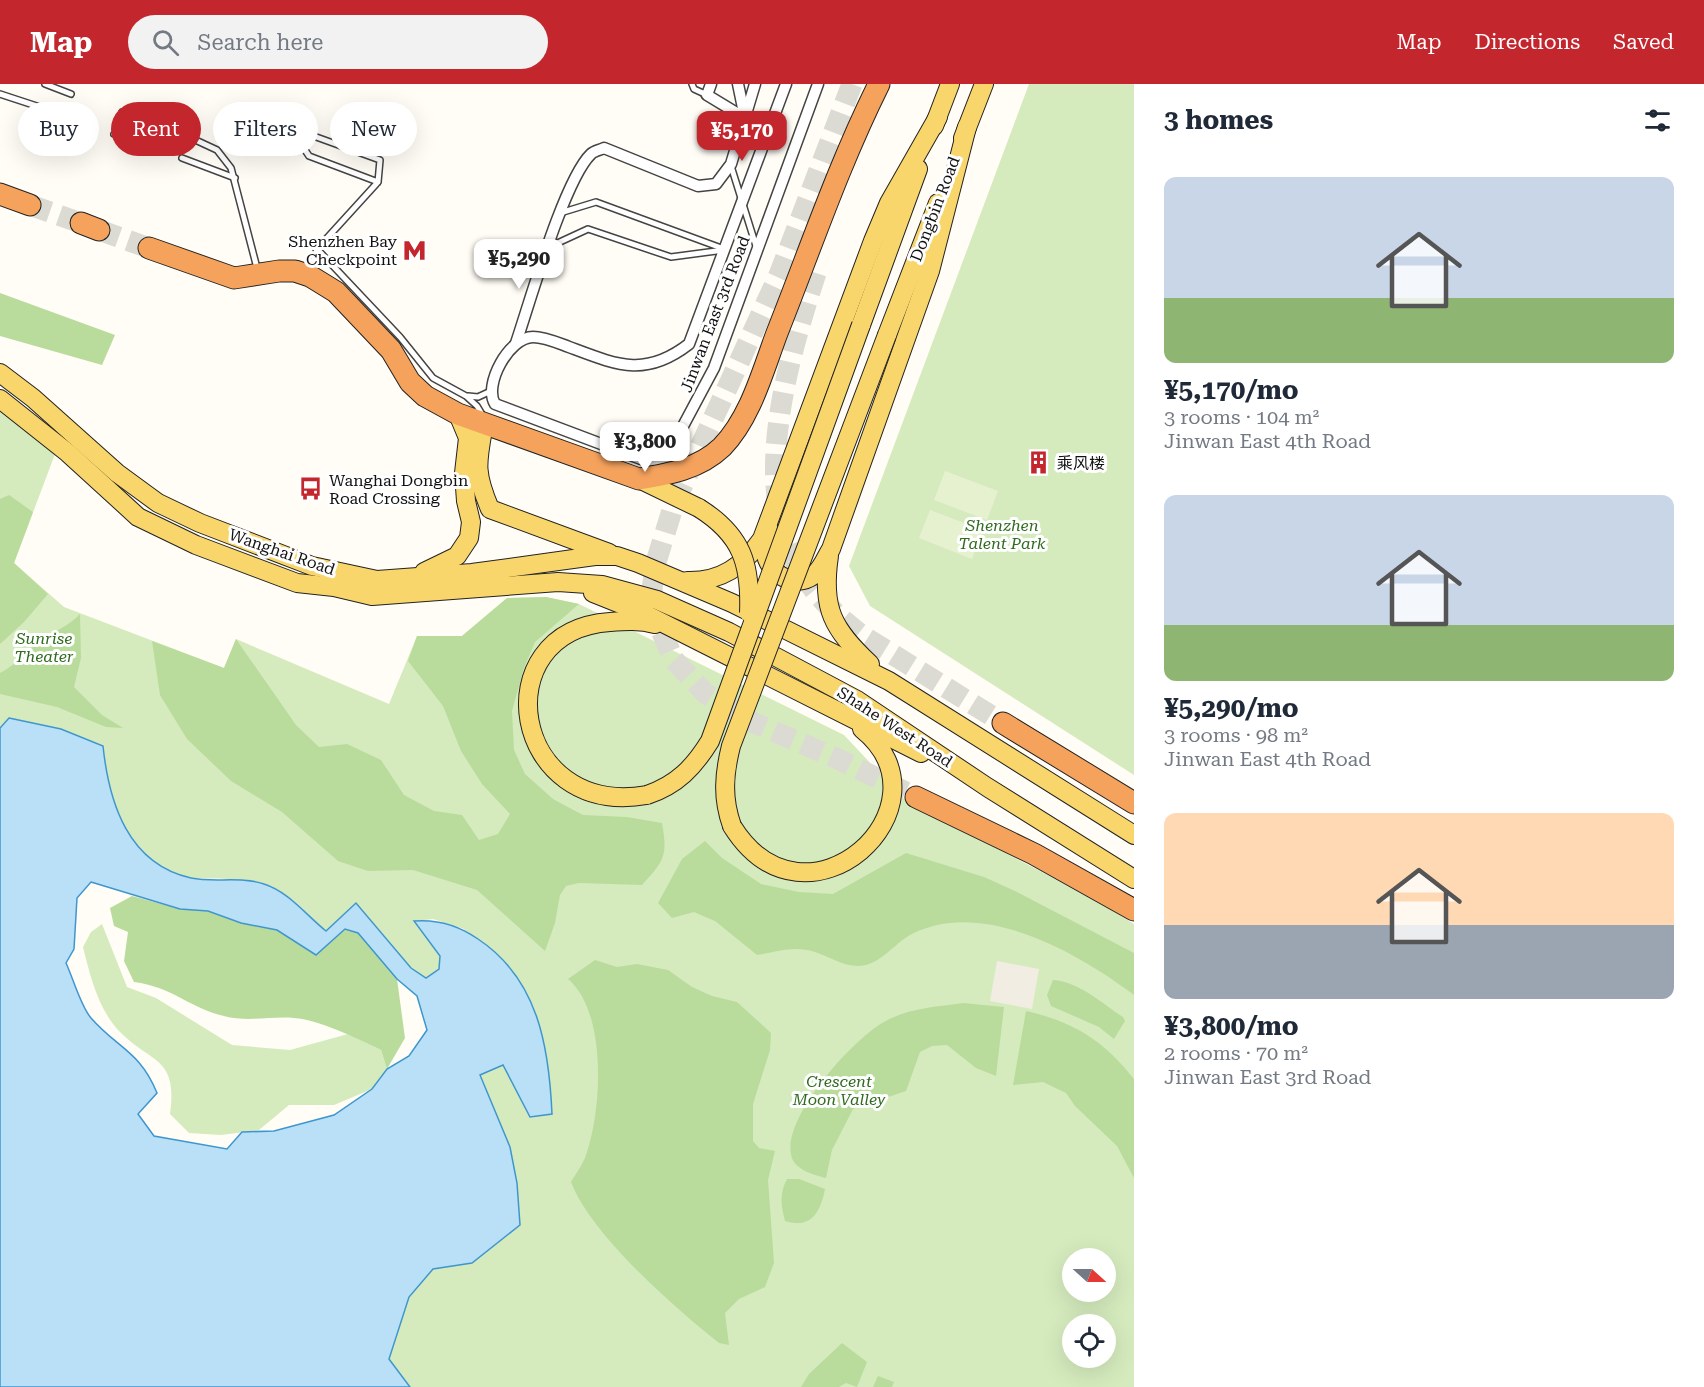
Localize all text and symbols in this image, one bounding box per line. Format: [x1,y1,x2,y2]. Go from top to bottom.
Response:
search box [128,15,548,69]
text: Map [30,26,92,59]
icon: search [149,26,182,59]
text: Search here [197,30,323,55]
text: Map [1397,30,1441,54]
text: Directions [1474,30,1580,54]
text: Saved [1613,30,1674,54]
chip: Buy [18,102,99,156]
chip: Rent [111,102,201,156]
chip: Filters [213,102,318,156]
chip: New [330,102,417,156]
icon: filters [1641,104,1674,137]
text: 3 homes [1164,105,1273,135]
pin: ¥5,170 [693,111,791,162]
text: ¥5,170 [711,118,773,142]
street label: Dongbin Road [906,154,964,264]
icon: home [1365,216,1473,324]
place label: Shenzhen Bay Checkpoint [288,232,398,269]
street label: Jinwan East 3rd Road [676,233,754,395]
metro station icon: Shenzhen Bay Checkpoint [402,237,428,263]
pin: ¥5,290 [470,239,568,290]
text: ¥5,290 [488,246,550,270]
text: ¥5,170/mo [1164,375,1299,405]
text: 3 rooms · 104 m² [1164,405,1319,429]
pin: ¥3,800 [596,422,694,473]
text: ¥3,800 [614,429,676,453]
text: Jinwan East 4th Road [1164,429,1371,453]
building icon: 乘风楼 [1026,450,1052,476]
place label: 乘风楼 [1057,454,1105,473]
place label: Wanghai Dongbin Road Crossing [329,471,468,508]
bus stop icon: Wanghai Dongbin Road Crossing [298,476,324,502]
park label: Shenzhen Talent Park [958,516,1046,553]
street label: Wanghai Road [226,525,338,579]
icon: home [1365,534,1473,642]
park label: Sunrise Theater [14,629,74,666]
street label: Shahe West Road [834,683,956,771]
text: ¥5,290/mo [1164,693,1299,723]
text: 3 rooms · 98 m² [1164,723,1308,747]
text: Jinwan East 4th Road [1164,747,1371,771]
icon: home [1365,852,1473,960]
text: ¥3,800/mo [1164,1011,1299,1041]
text: 2 rooms · 70 m² [1164,1041,1308,1065]
text: Jinwan East 3rd Road [1164,1065,1371,1089]
park label: Crescent Moon Valley [792,1072,886,1109]
north arrow [1062,1248,1116,1302]
map controls [1062,1248,1116,1368]
button: locate [1062,1314,1116,1368]

